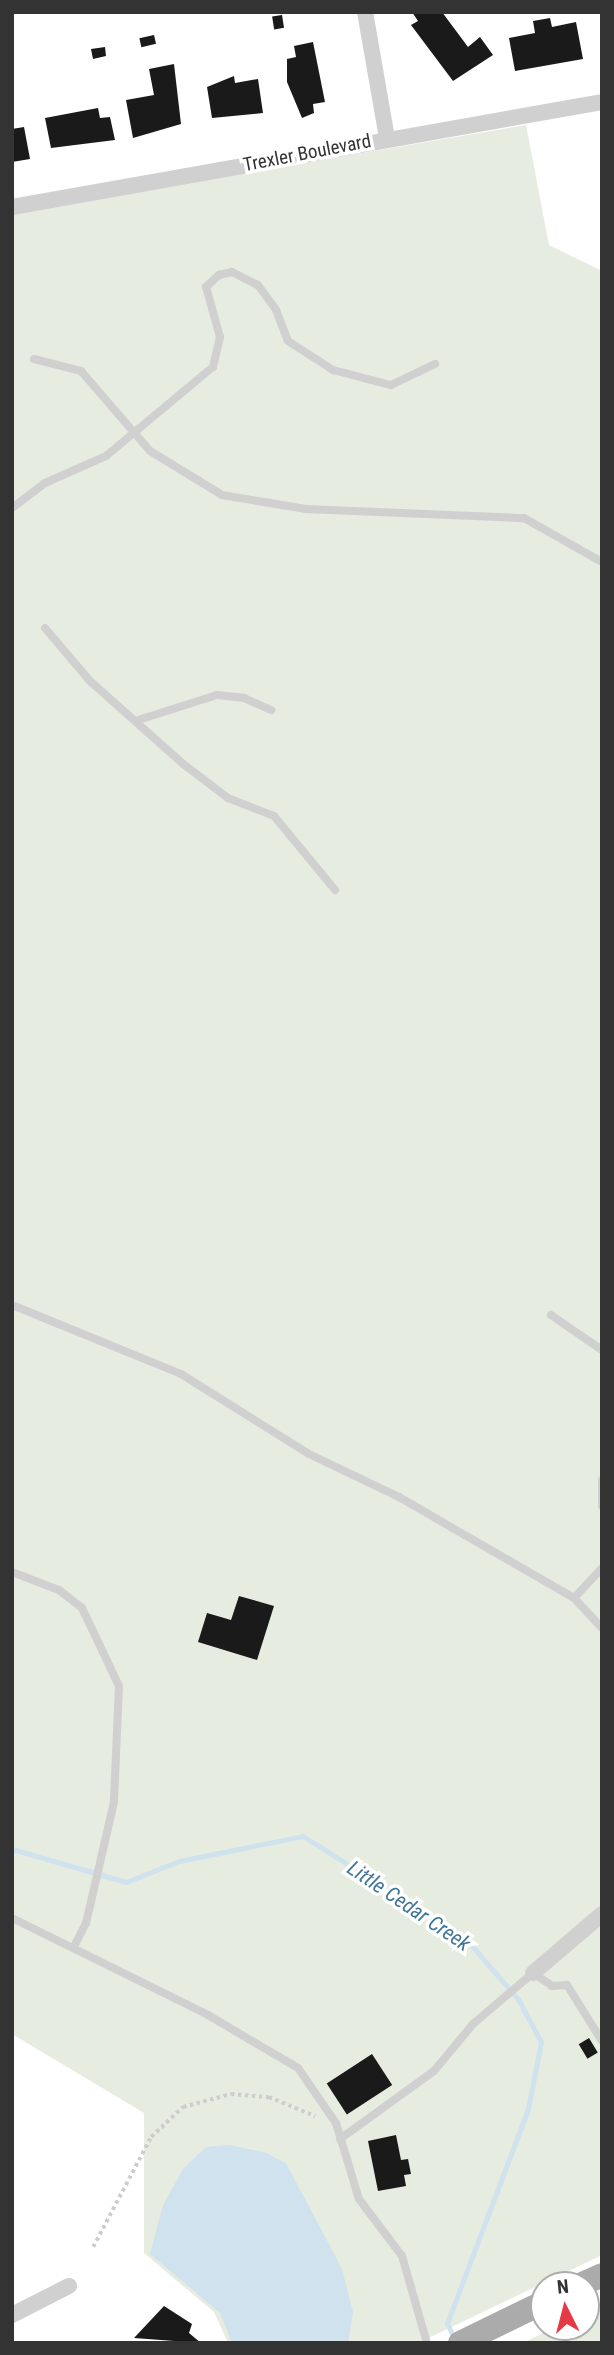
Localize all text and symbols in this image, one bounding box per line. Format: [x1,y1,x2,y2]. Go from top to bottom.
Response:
street label: Trexler Boulevard [241,129,373,177]
water label: Little Cedar Creek [343,1856,475,1956]
north arrow [530,2271,600,2341]
text: N [556,2275,570,2299]

